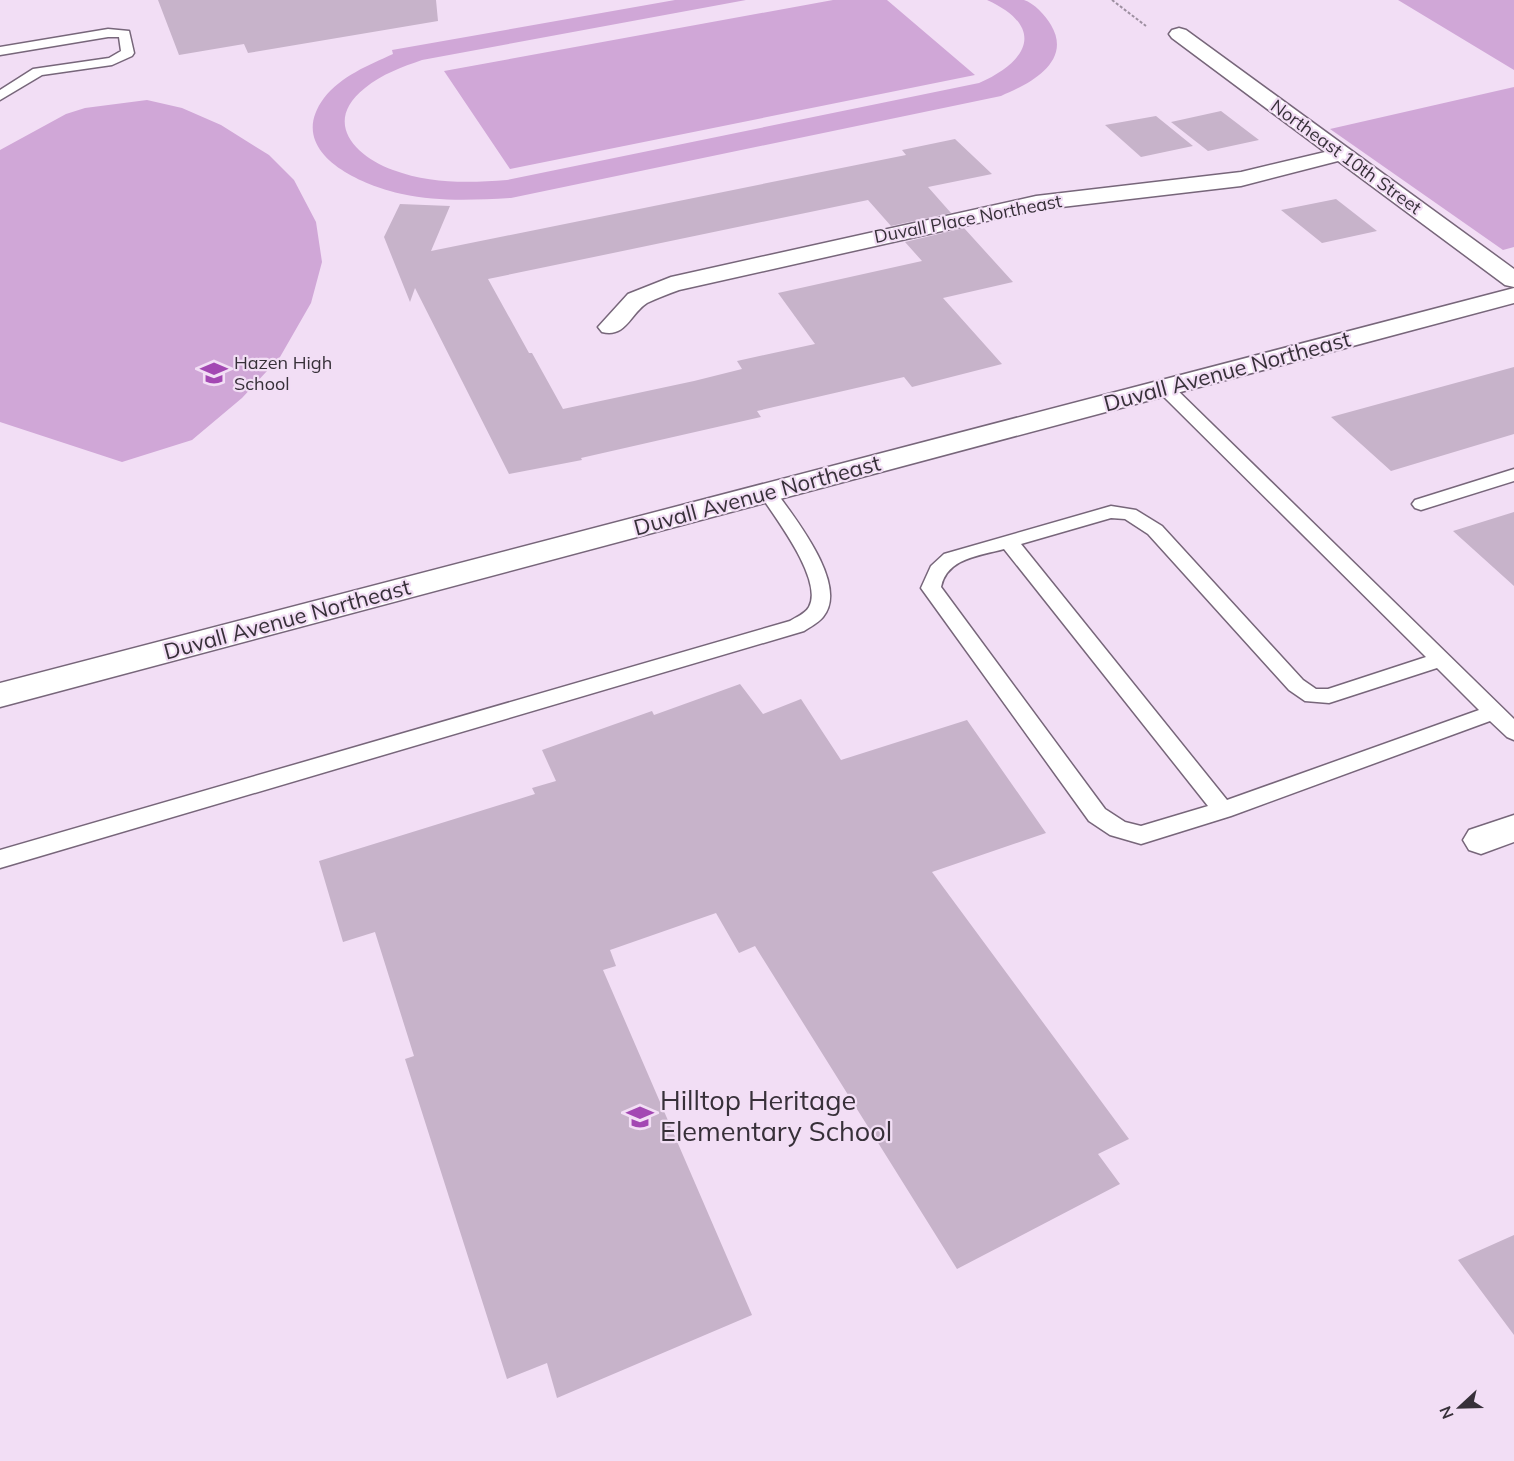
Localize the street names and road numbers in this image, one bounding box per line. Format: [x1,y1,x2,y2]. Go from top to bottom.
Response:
street label: Northeast 10th Street [1266,94,1426,219]
street label: Duvall Place Northeast [872,189,1064,248]
street label: Duvall Avenue Northeast [1101,325,1354,417]
street label: Duvall Avenue Northeast [631,449,884,541]
street label: Duvall Avenue Northeast [161,573,414,665]

